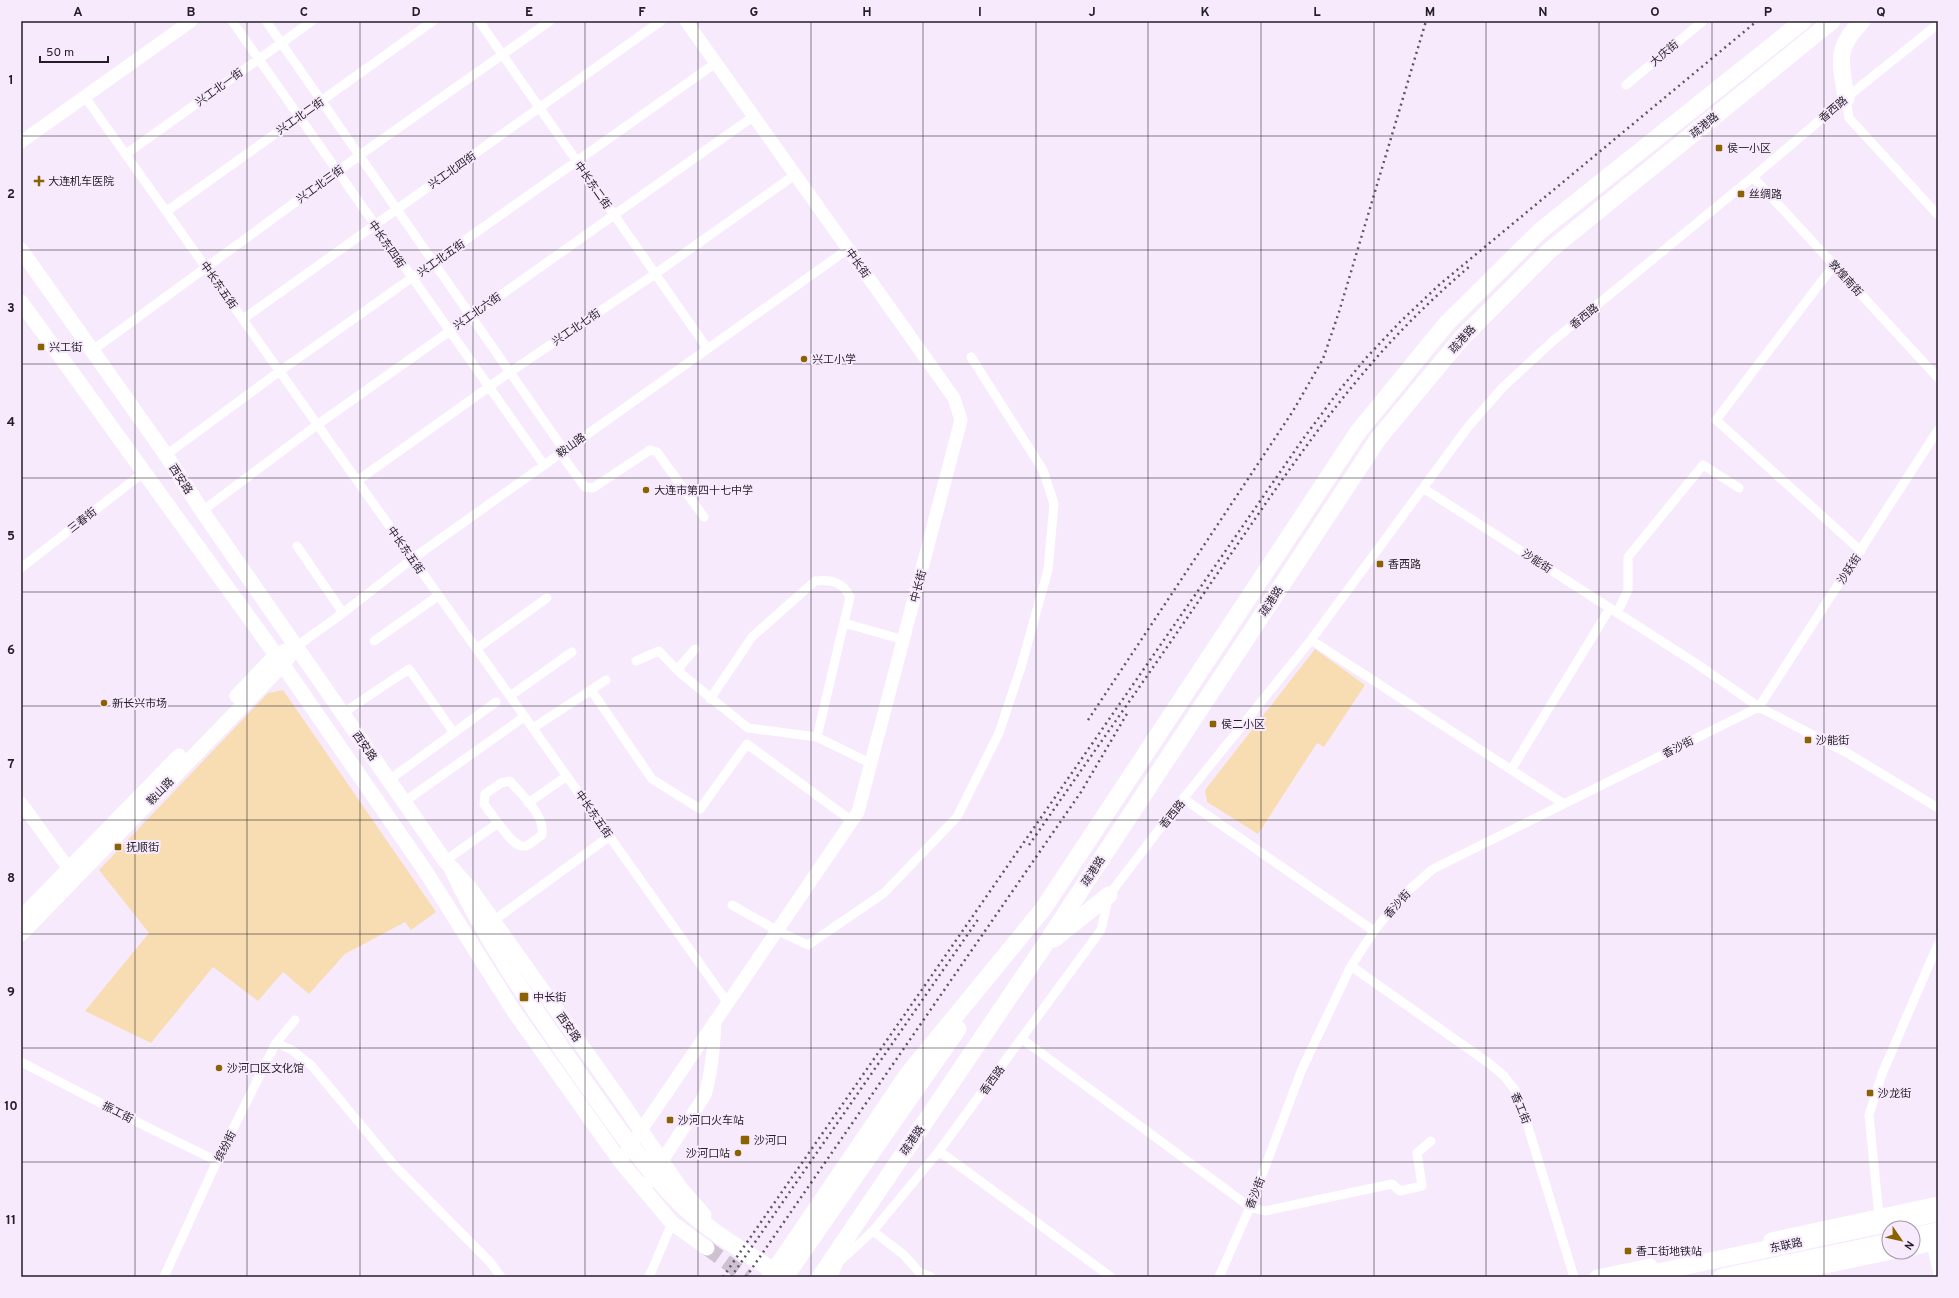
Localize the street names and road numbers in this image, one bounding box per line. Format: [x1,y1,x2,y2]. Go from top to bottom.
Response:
street label: 大庆街 [1648,38,1682,70]
street label: 兴工北一街 [193,66,246,110]
street label: 香西路 [1817,94,1851,126]
street label: 兴工北二街 [274,95,327,138]
street label: 疏港路 [1687,110,1722,142]
street label: 兴工北四街 [426,149,479,192]
street label: 中长东二街 [571,159,614,212]
street label: 兴工北三街 [294,163,347,207]
street label: 中长东四街 [365,218,408,271]
street label: 兴工北五街 [415,237,468,280]
street label: 中长街 [842,246,872,281]
street label: 敦煌南街 [1825,258,1865,300]
street label: 中长东五街 [197,259,240,312]
street label: 兴工北六街 [451,290,504,333]
street label: 香西路 [1567,301,1602,333]
street label: 兴工北七街 [550,307,603,349]
street label: 疏港路 [1447,323,1479,357]
street label: 鞍山路 [554,430,589,461]
street label: 西安路 [165,462,195,497]
street label: 三春街 [65,505,100,536]
street label: 中长东五街 [384,524,427,577]
street label: 沙能街 [1519,547,1554,577]
street label: 沙跃街 [1835,552,1865,587]
street label: 中长街 [908,569,930,604]
street label: 疏港路 [1257,584,1287,619]
street label: 西安路 [349,729,379,764]
street label: 香沙街 [1661,734,1696,762]
street label: 鞍山路 [144,775,177,808]
street label: 中长东五街 [572,788,615,841]
street label: 香西路 [1157,797,1189,832]
street label: 疏港路 [1079,854,1109,889]
street label: 香沙街 [1382,888,1414,922]
street label: 西安路 [553,1010,583,1045]
street label: 香西路 [977,1063,1008,1098]
street label: 香工街 [1507,1090,1533,1126]
street label: 振工街 [100,1099,135,1127]
street label: 疏港路 [898,1123,928,1158]
street label: 缤纷街 [212,1129,240,1164]
street label: 香沙街 [1243,1175,1268,1211]
street label: 东联路 [1769,1236,1804,1256]

